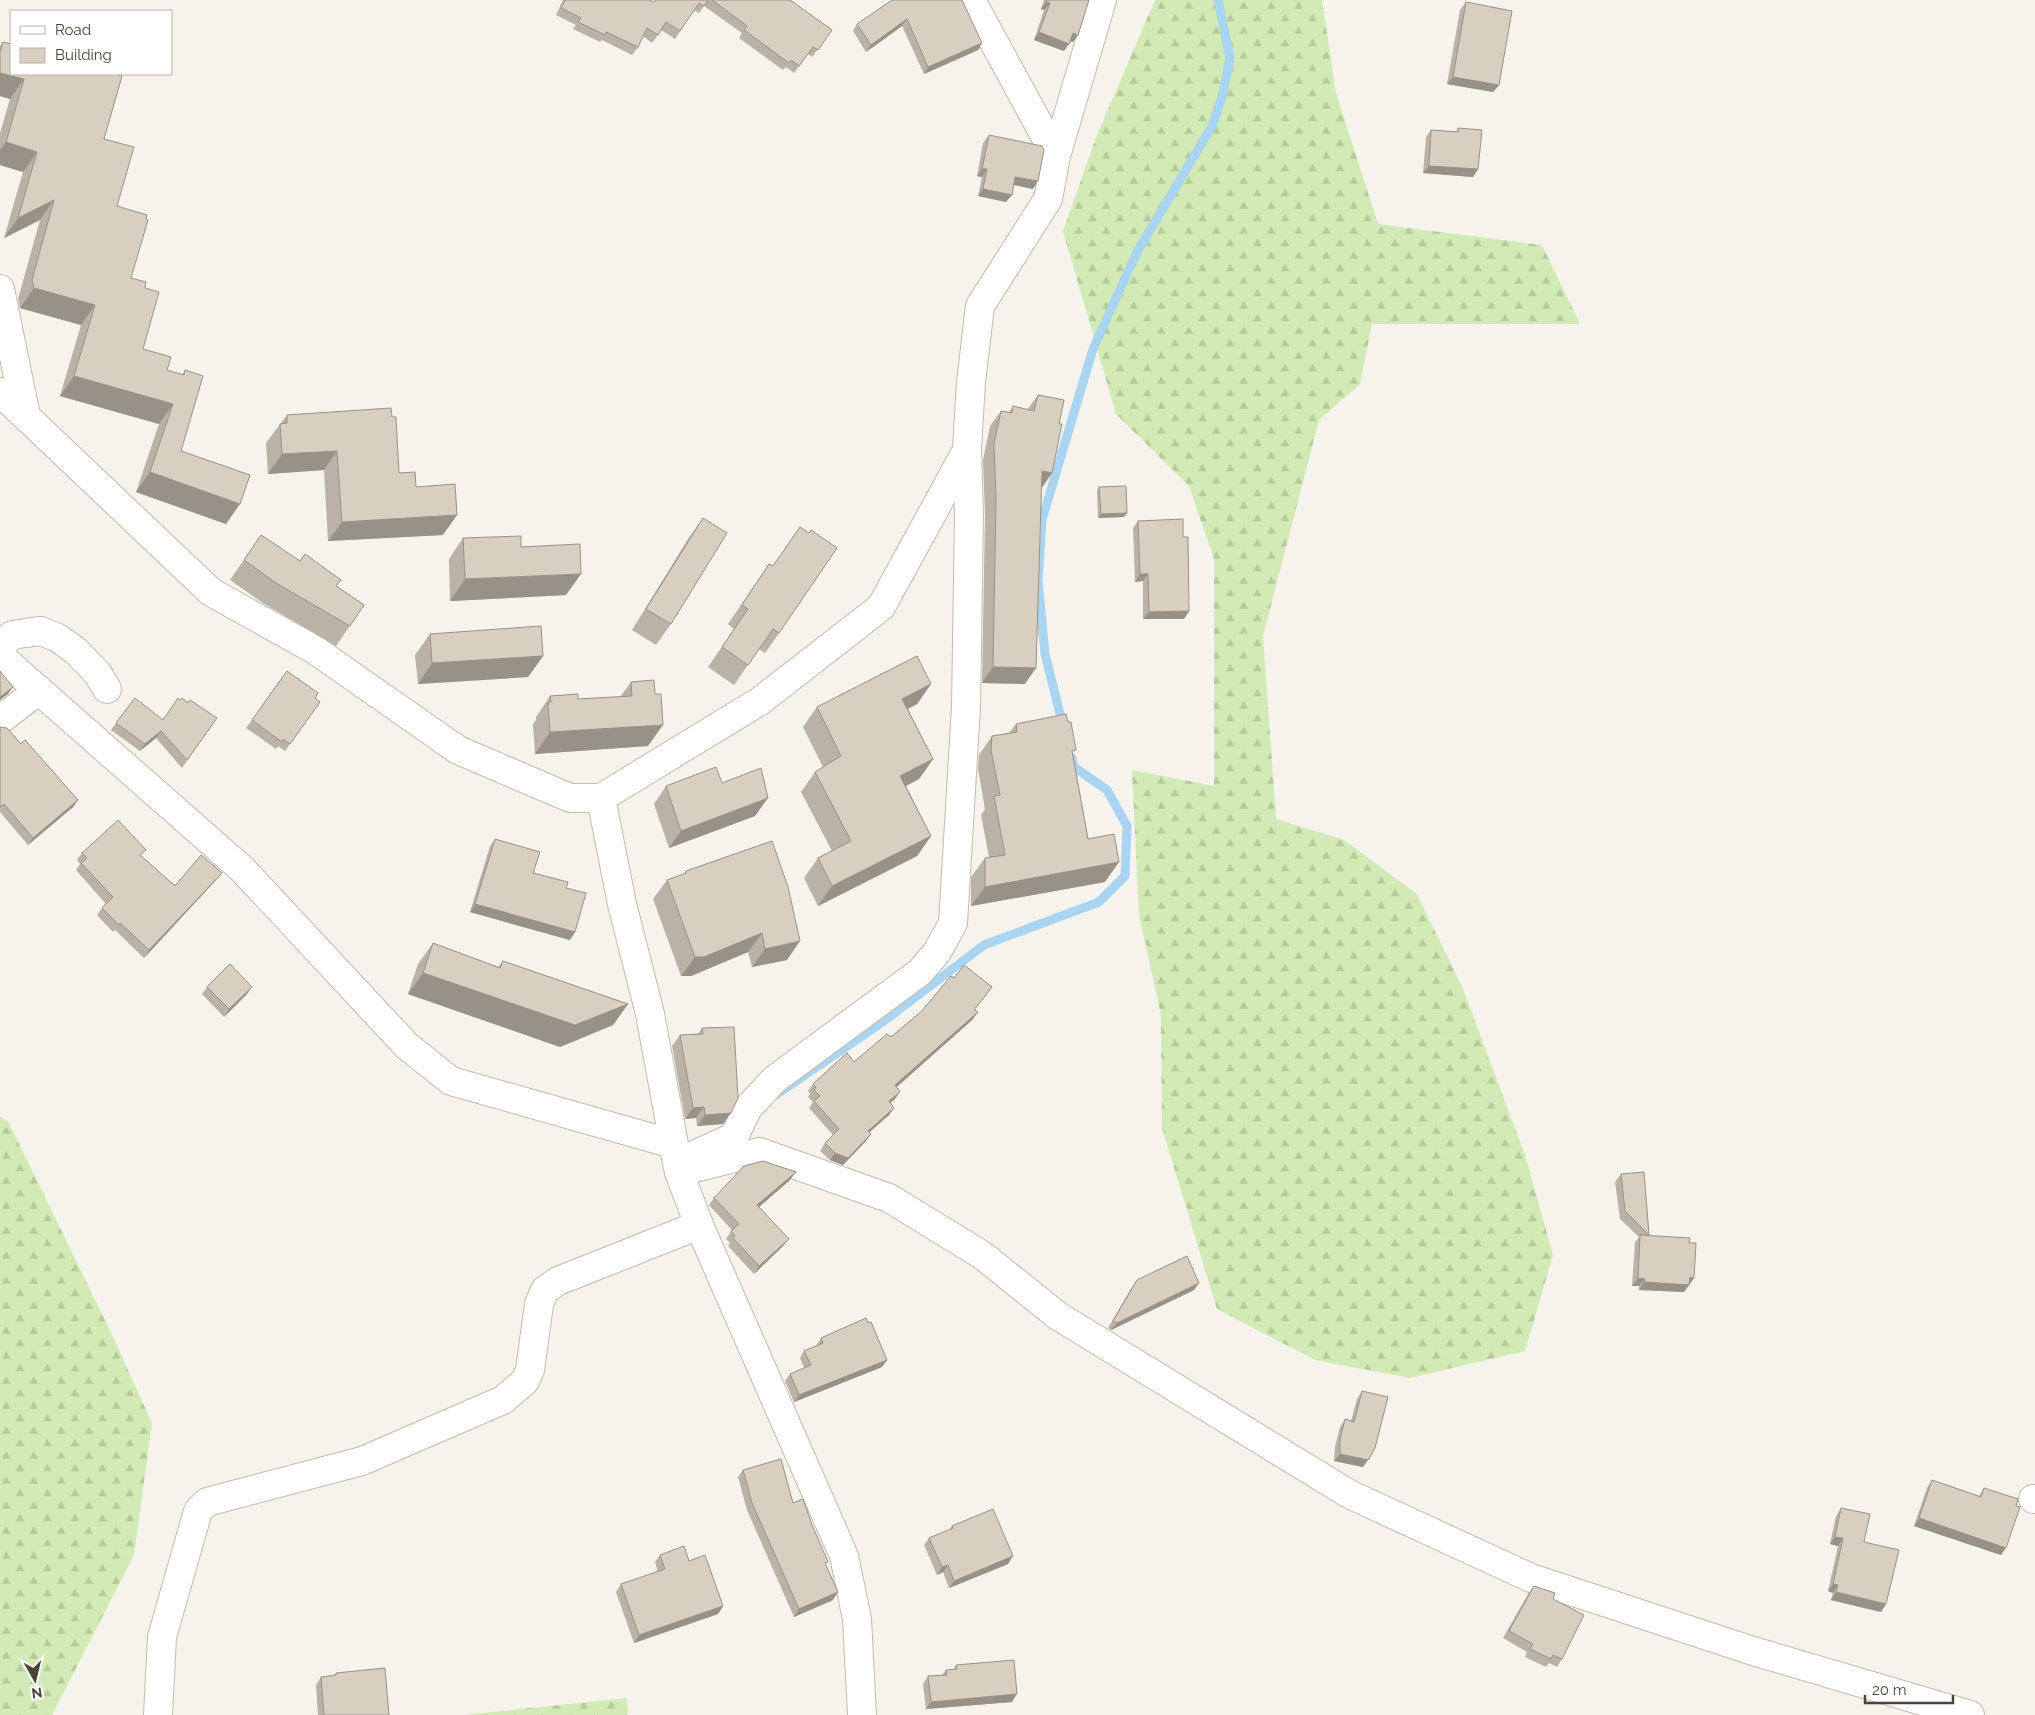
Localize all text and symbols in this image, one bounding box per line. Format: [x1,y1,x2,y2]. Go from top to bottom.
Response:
legend [10,10,172,75]
text: Road [55,21,91,39]
text: Building [55,46,112,64]
north arrow [10,1655,60,1705]
scale bar [1865,1672,1952,1704]
text: 20 m [1872,1681,1907,1699]
text: N [30,1684,43,1702]

